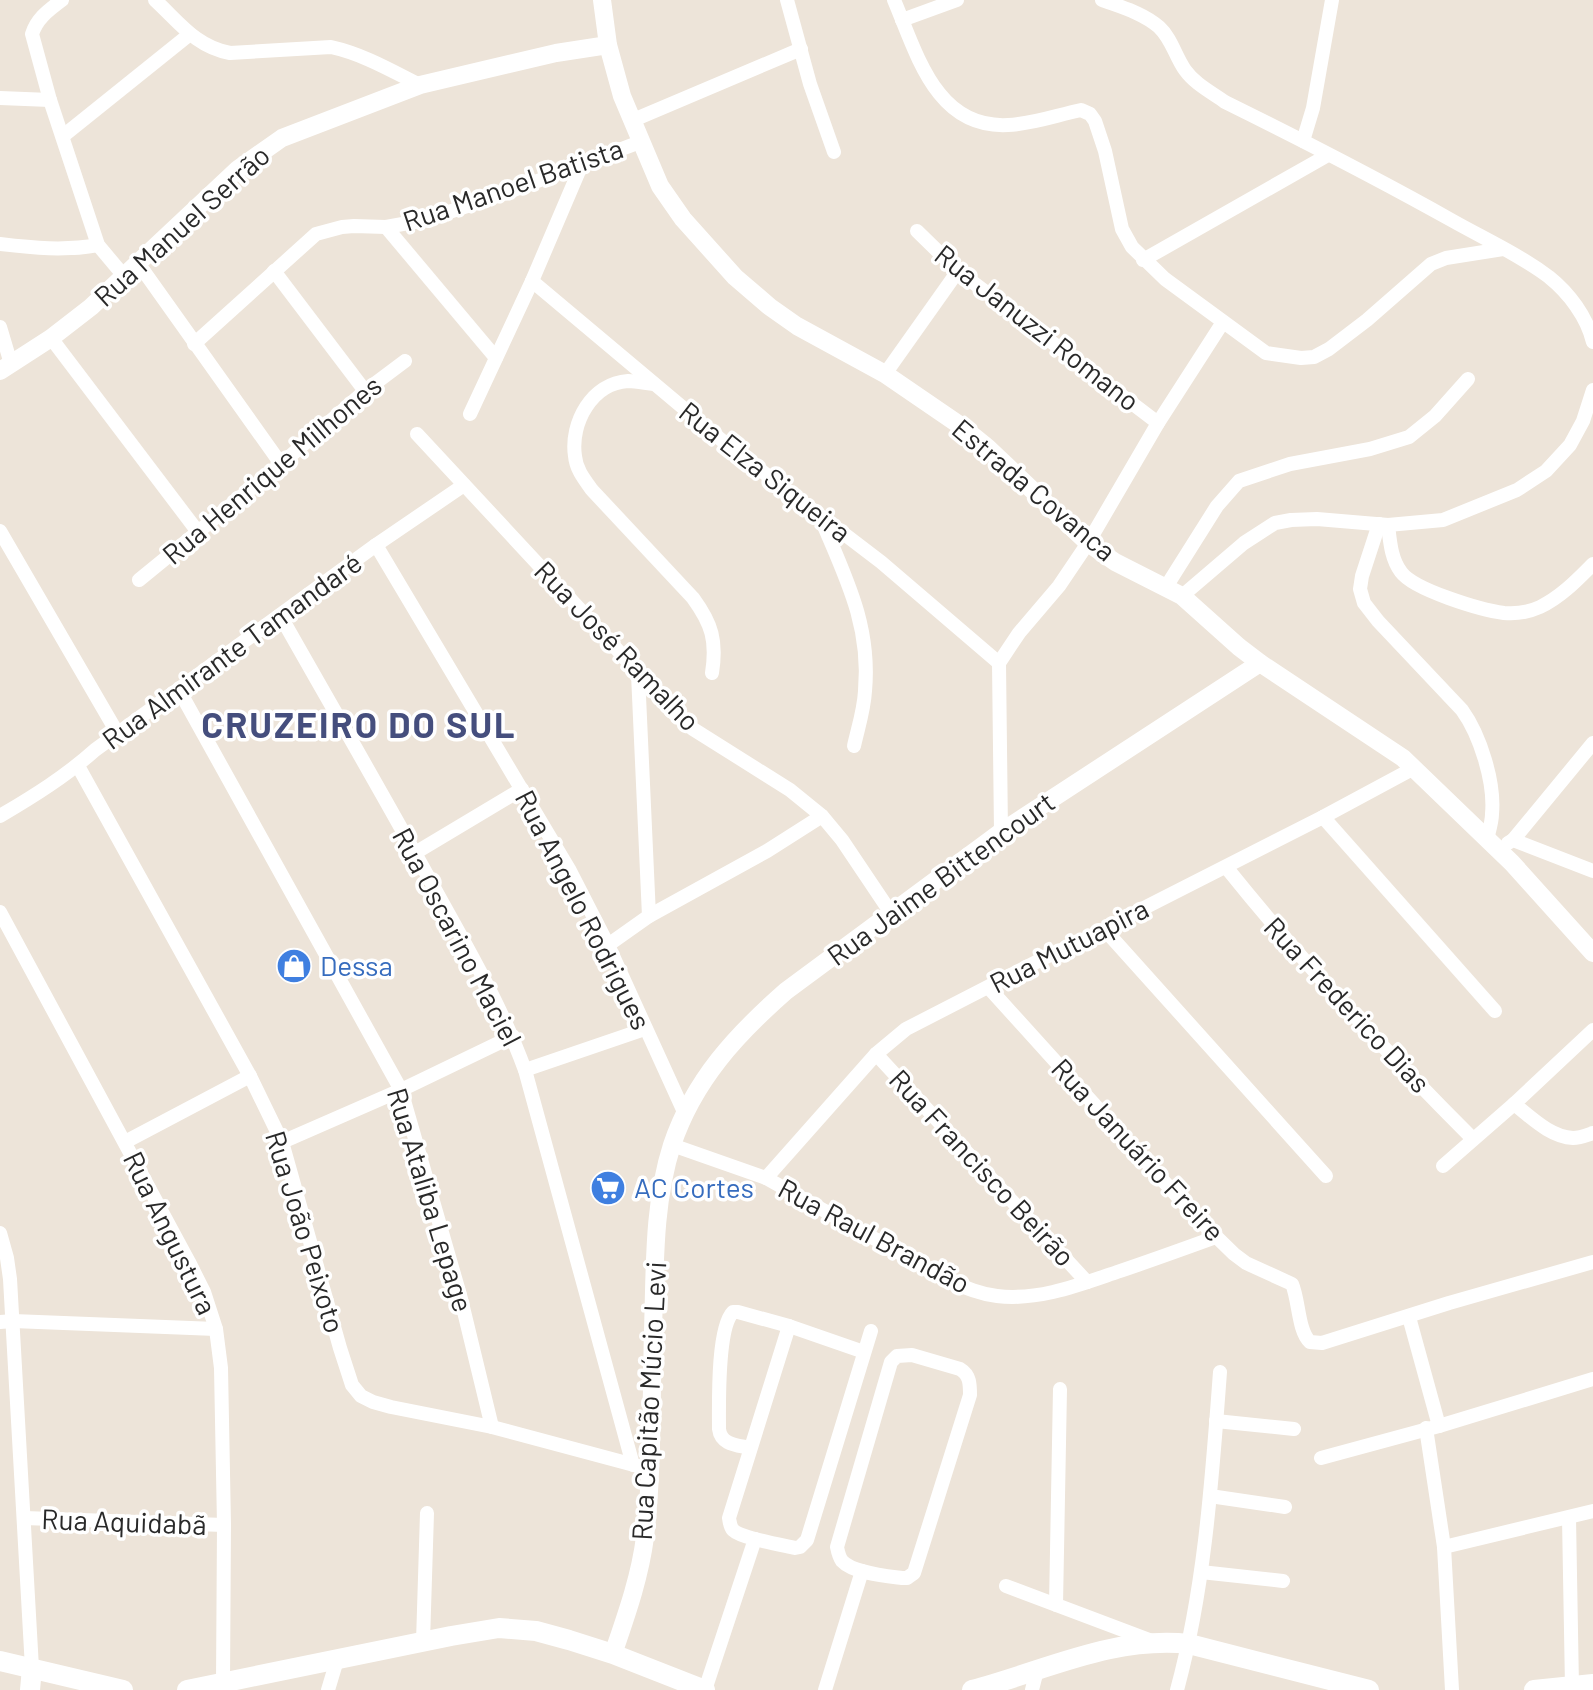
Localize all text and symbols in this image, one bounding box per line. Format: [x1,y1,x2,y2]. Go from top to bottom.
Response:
street label: Rua Manoel Batista [398,130,627,238]
street label: Rua Manuel Serrão [87,138,276,313]
street label: Rua Januzzi Romano [929,237,1147,418]
street label: Rua Henrique Milhones [155,368,388,571]
street label: Rua Elza Siqueira [673,394,858,549]
street label: Estrada Covanca [946,411,1123,567]
street label: Rua Almirante Tamandaré [95,545,368,756]
street label: Rua José Ramalho [528,553,707,737]
district label: CRUZEIRO DO SUL [201,702,517,745]
street label: Rua Angelo Rodrigues [509,784,659,1035]
street label: Rua Jaime Bittencourt [820,784,1061,972]
street label: Rua Oscarino Maciel [386,822,530,1051]
street label: Rua Mutuapira [983,891,1154,1000]
street label: Rua Frederico Dias [1258,909,1438,1099]
shop icon: Dessa [275,947,313,985]
place label: Dessa [320,948,393,982]
street label: Rua Januário Freire [1045,1051,1232,1248]
street label: Rua Francisco Beirão [883,1062,1083,1273]
street label: Rua Ataliba Lepage [381,1084,481,1316]
street label: Rua João Peixoto [259,1127,353,1337]
street label: Rua Angustura [117,1145,225,1320]
supermarket icon: AC Cortes [589,1169,627,1207]
place label: AC Cortes [634,1170,754,1204]
street label: Rua Raul Brandão [773,1170,976,1300]
street label: Rua Capitão Múcio Levi [624,1261,672,1541]
street label: Rua Aquidabã [41,1501,207,1541]

